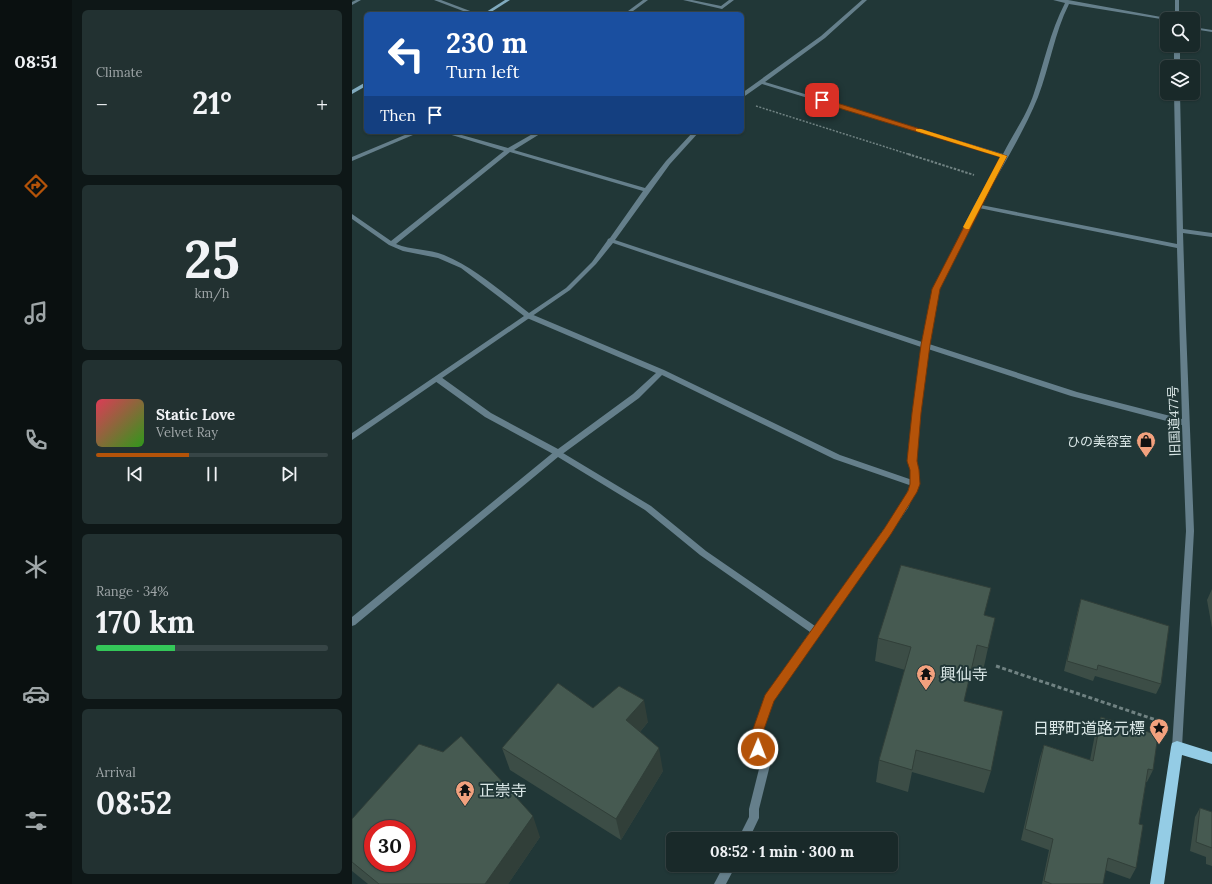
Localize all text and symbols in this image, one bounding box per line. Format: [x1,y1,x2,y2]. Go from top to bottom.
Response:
map controls [1160,12,1200,100]
button: search [1160,12,1200,52]
text: 230 m [446,25,528,61]
icon: left [380,28,432,80]
text: 08:51 [14,50,58,73]
text: Turn left [446,60,519,83]
button: layers [1160,60,1200,100]
text: Climate [96,64,143,81]
pin [805,83,839,117]
text: 21° [192,84,232,122]
icon: arrive [811,89,833,111]
text: − [96,90,108,118]
text: + [316,90,328,118]
icon: arrive [424,104,446,126]
text: Then [380,106,416,125]
icon: directions [22,172,50,200]
text: 25 [184,226,240,292]
text: km/h [194,285,230,302]
icon: music [22,299,50,327]
street label: 旧国道477号 [1164,385,1184,457]
text: Static Love [156,405,235,424]
text: Velvet Ray [156,424,218,441]
icon: phone [22,426,50,454]
shop icon: ひの美容室 [1135,430,1157,458]
place label: ひの美容室 [1067,433,1132,450]
icon: previous [124,463,146,485]
icon: pause [201,463,223,485]
icon: next [278,463,300,485]
icon: climate [22,553,50,581]
text: Range · 34% [96,583,169,600]
text: 170 km [96,603,195,641]
temple icon: 興仙寺 [915,663,937,691]
place label: 興仙寺 [940,664,988,684]
icon: car [22,680,50,708]
place icon: 日野町道路元標 [1148,717,1170,745]
place label: 日野町道路元標 [1033,718,1145,738]
position arrow [737,728,779,770]
text: Arrival [96,764,136,781]
temple icon: 正崇寺 [454,779,476,807]
place label: 正崇寺 [479,780,527,800]
text: 08:52 [96,784,172,822]
icon: filters [22,807,50,835]
speed limit sign: 30 [364,820,416,872]
text: 08:52 · 1 min · 300 m [710,842,854,861]

